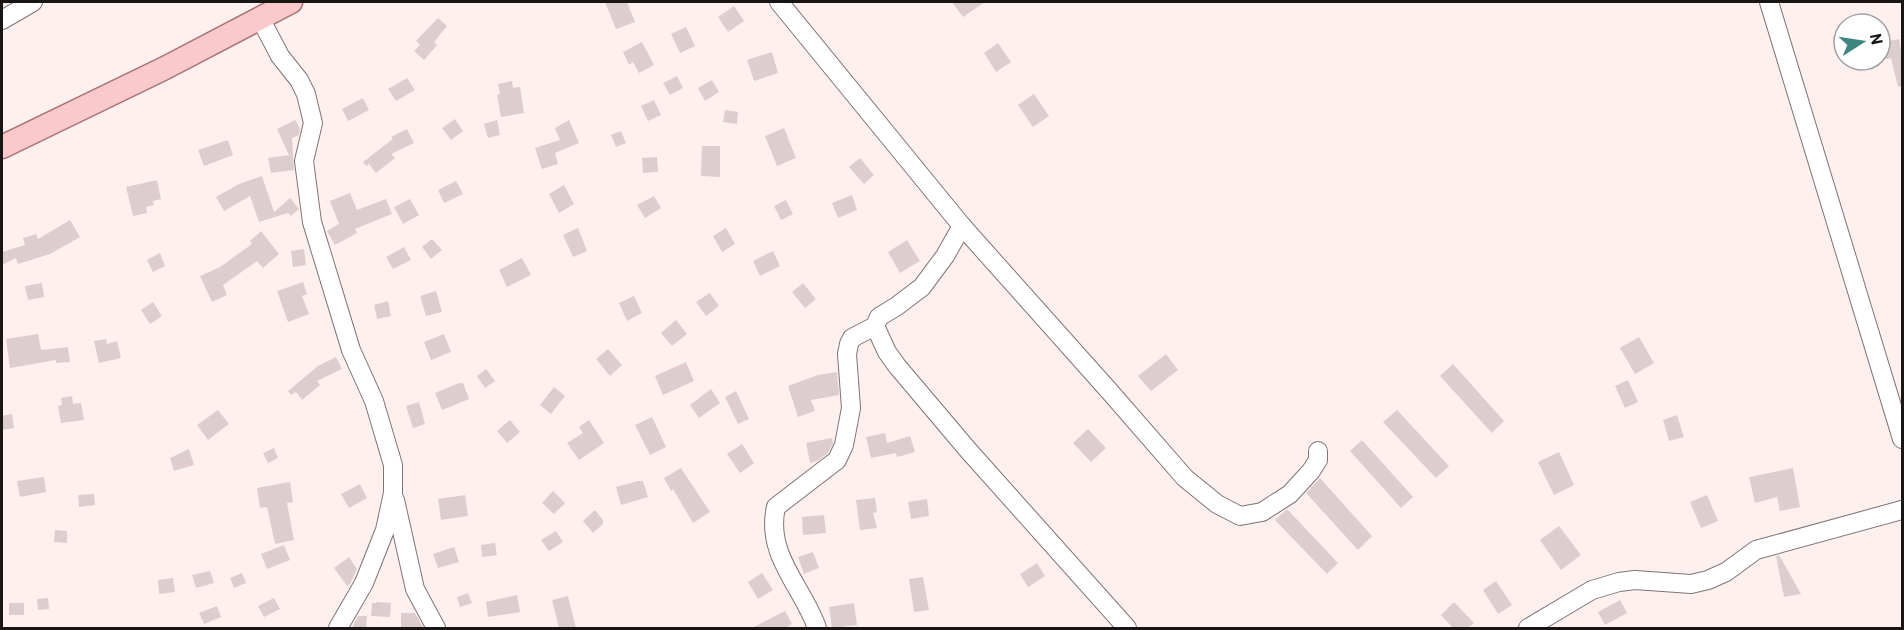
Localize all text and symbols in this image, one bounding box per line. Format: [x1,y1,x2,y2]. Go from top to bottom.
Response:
north arrow [1832,12,1892,72]
text: N [1867,32,1888,46]

